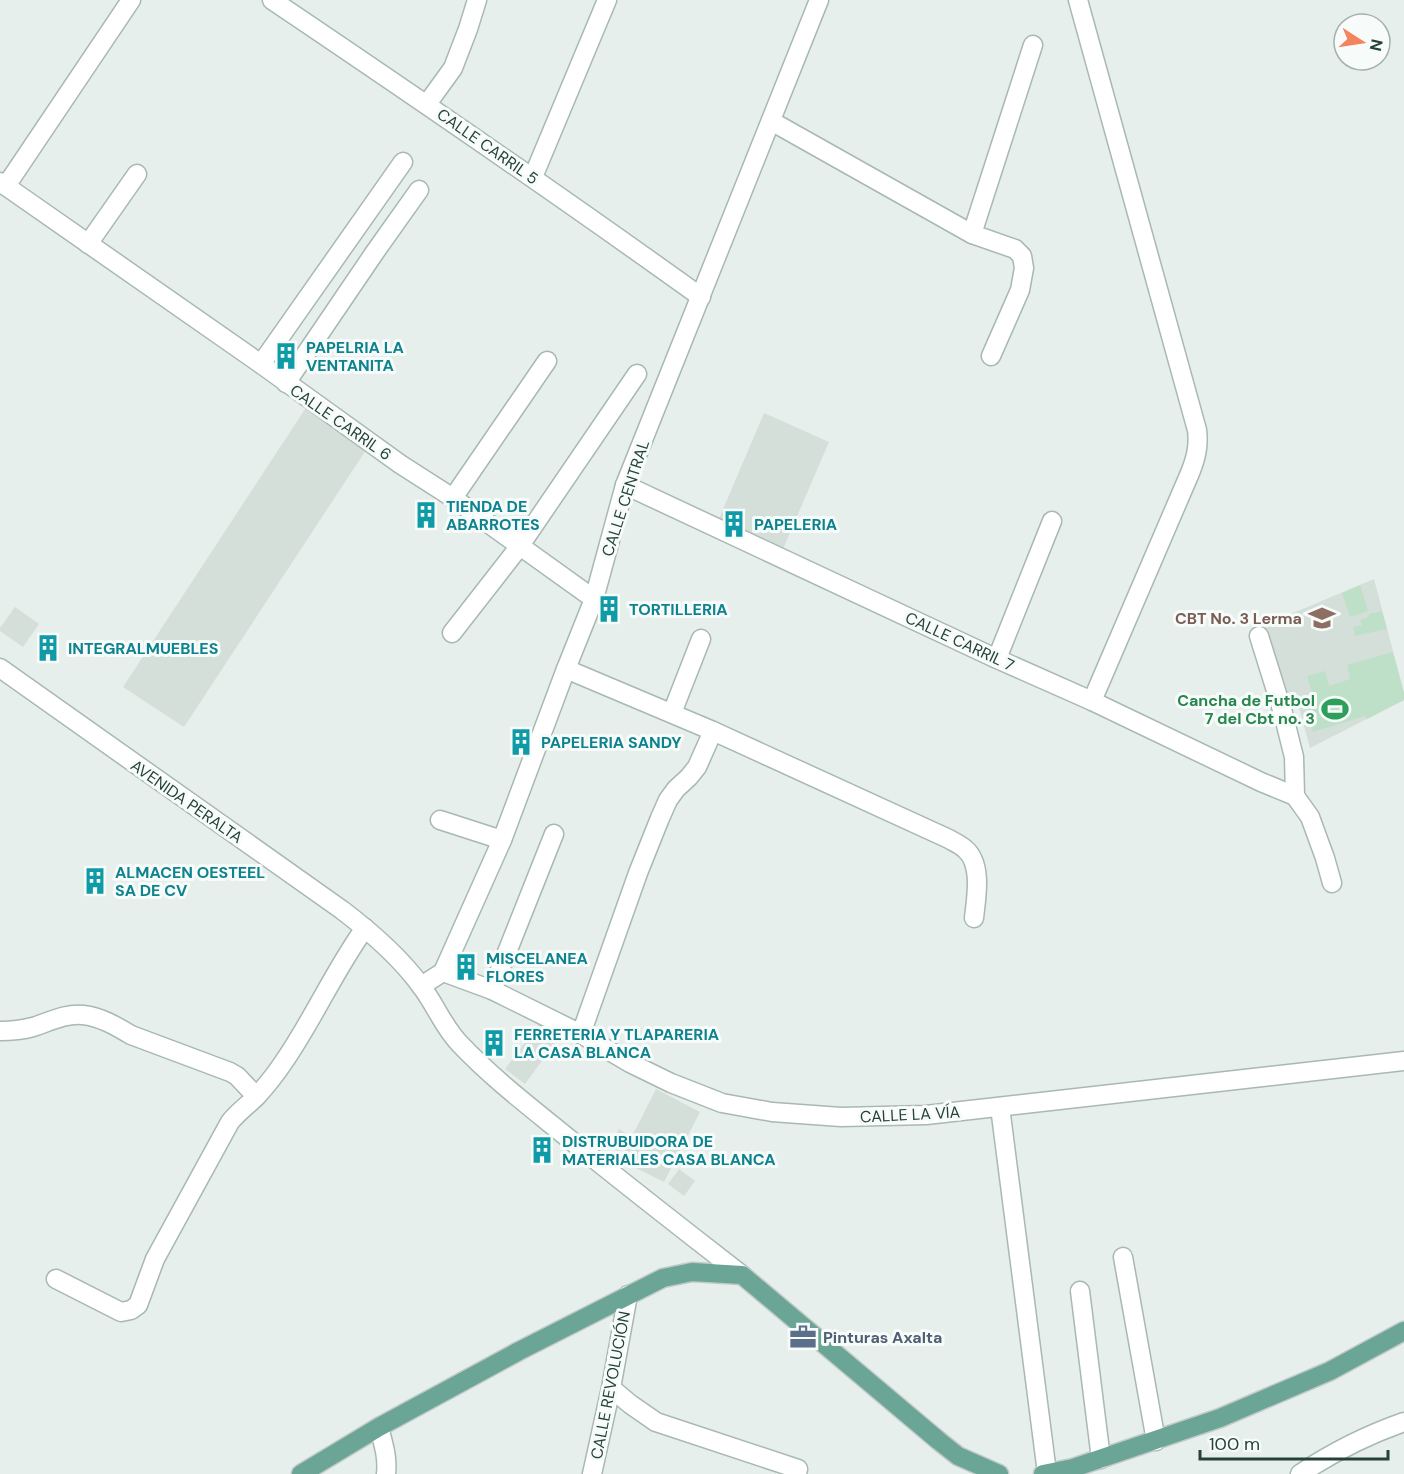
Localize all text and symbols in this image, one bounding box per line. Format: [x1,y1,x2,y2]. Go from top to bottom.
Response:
north arrow [1332,12,1392,72]
text: N [1365,37,1388,53]
street label: CALLE CARRIL 5 [433,104,542,189]
place label: PAPELRIA LA VENTANITA [306,337,404,376]
building icon: PAPELRIA LA VENTANITA [271,341,301,371]
street label: CALLE CARRIL 6 [286,380,396,465]
street label: CALLE CENTRAL [597,437,654,559]
place label: TIENDA DE ABARROTES [446,496,540,535]
building icon: TIENDA DE ABARROTES [411,500,441,530]
building icon: PAPELERIA [719,509,749,539]
place label: PAPELERIA [754,514,837,535]
building icon: TORTILLERIA [594,594,624,624]
place label: TORTILLERIA [629,599,728,620]
school or university icon: CBT No. 3 Lerma [1307,603,1337,633]
street label: CALLE CARRIL 7 [902,607,1018,676]
place label: CBT No. 3 Lerma [1175,608,1302,629]
building icon: INTEGRALMUEBLES [33,633,63,663]
place label: INTEGRALMUEBLES [68,638,218,659]
place label: Cancha de Futbol 7 del Cbt no. 3 [1177,690,1315,729]
sports icon: Cancha de Futbol 7 del Cbt no. 3 [1320,694,1350,724]
building icon: PAPELERIA SANDY [506,727,536,757]
place label: PAPELERIA SANDY [541,732,681,753]
street label: AVENIDA PERALTA [127,755,247,848]
place label: ALMACEN OESTEEL SA DE CV [115,862,265,901]
building icon: ALMACEN OESTEEL SA DE CV [80,866,110,896]
place label: MISCELANEA FLORES [486,948,588,987]
building icon: MISCELANEA FLORES [451,952,481,982]
place label: FERRETERIA Y TLAPARERIA LA CASA BLANCA [514,1024,719,1063]
building icon: FERRETERIA Y TLAPARERIA LA CASA BLANCA [479,1028,509,1058]
street label: CALLE LA VÍA [859,1101,961,1128]
place label: DISTRUBUIDORA DE MATERIALES CASA BLANCA [562,1131,776,1170]
building icon: DISTRUBUIDORA DE MATERIALES CASA BLANCA [527,1135,557,1165]
street label: CALLE REVOLUCIÓN [586,1309,635,1461]
office icon: Pinturas Axalta [788,1322,818,1352]
place label: Pinturas Axalta [823,1327,942,1348]
scale bar [1200,1423,1388,1461]
text: 100 m [1209,1432,1260,1456]

